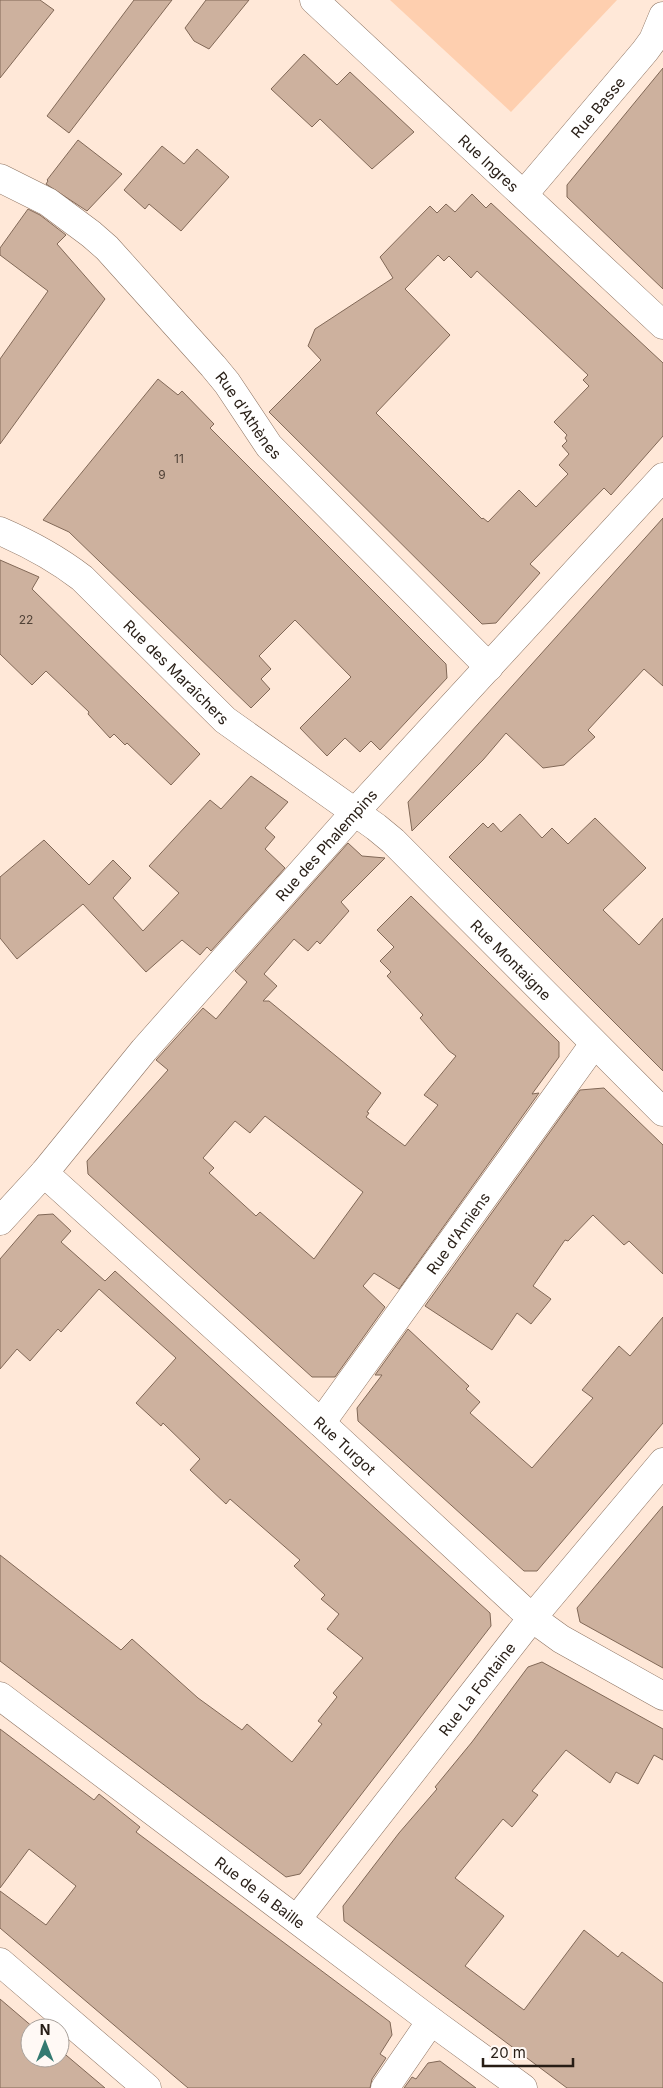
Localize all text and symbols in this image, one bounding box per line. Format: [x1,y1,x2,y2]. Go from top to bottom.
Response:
street label: Rue Basse [566,72,629,141]
street label: Rue Ingres [455,130,523,196]
street label: Rue d'Athènes [212,368,286,463]
house number: 11 [174,451,184,466]
house number: 9 [158,467,166,482]
house number: 22 [19,612,33,627]
street label: Rue des Maraîchers [120,615,233,728]
street label: Rue des Phalempins [271,785,381,905]
street label: Rue Montaigne [467,915,556,1004]
street label: Rue d'Amiens [422,1188,494,1278]
street label: Rue Turgot [310,1412,380,1479]
street label: Rue La Fontaine [434,1638,519,1739]
street label: Rue de la Baille [211,1852,309,1932]
north arrow [20,2018,70,2068]
text: N [40,2021,50,2038]
scale bar [483,2036,573,2068]
text: 20 m [490,2043,526,2062]

